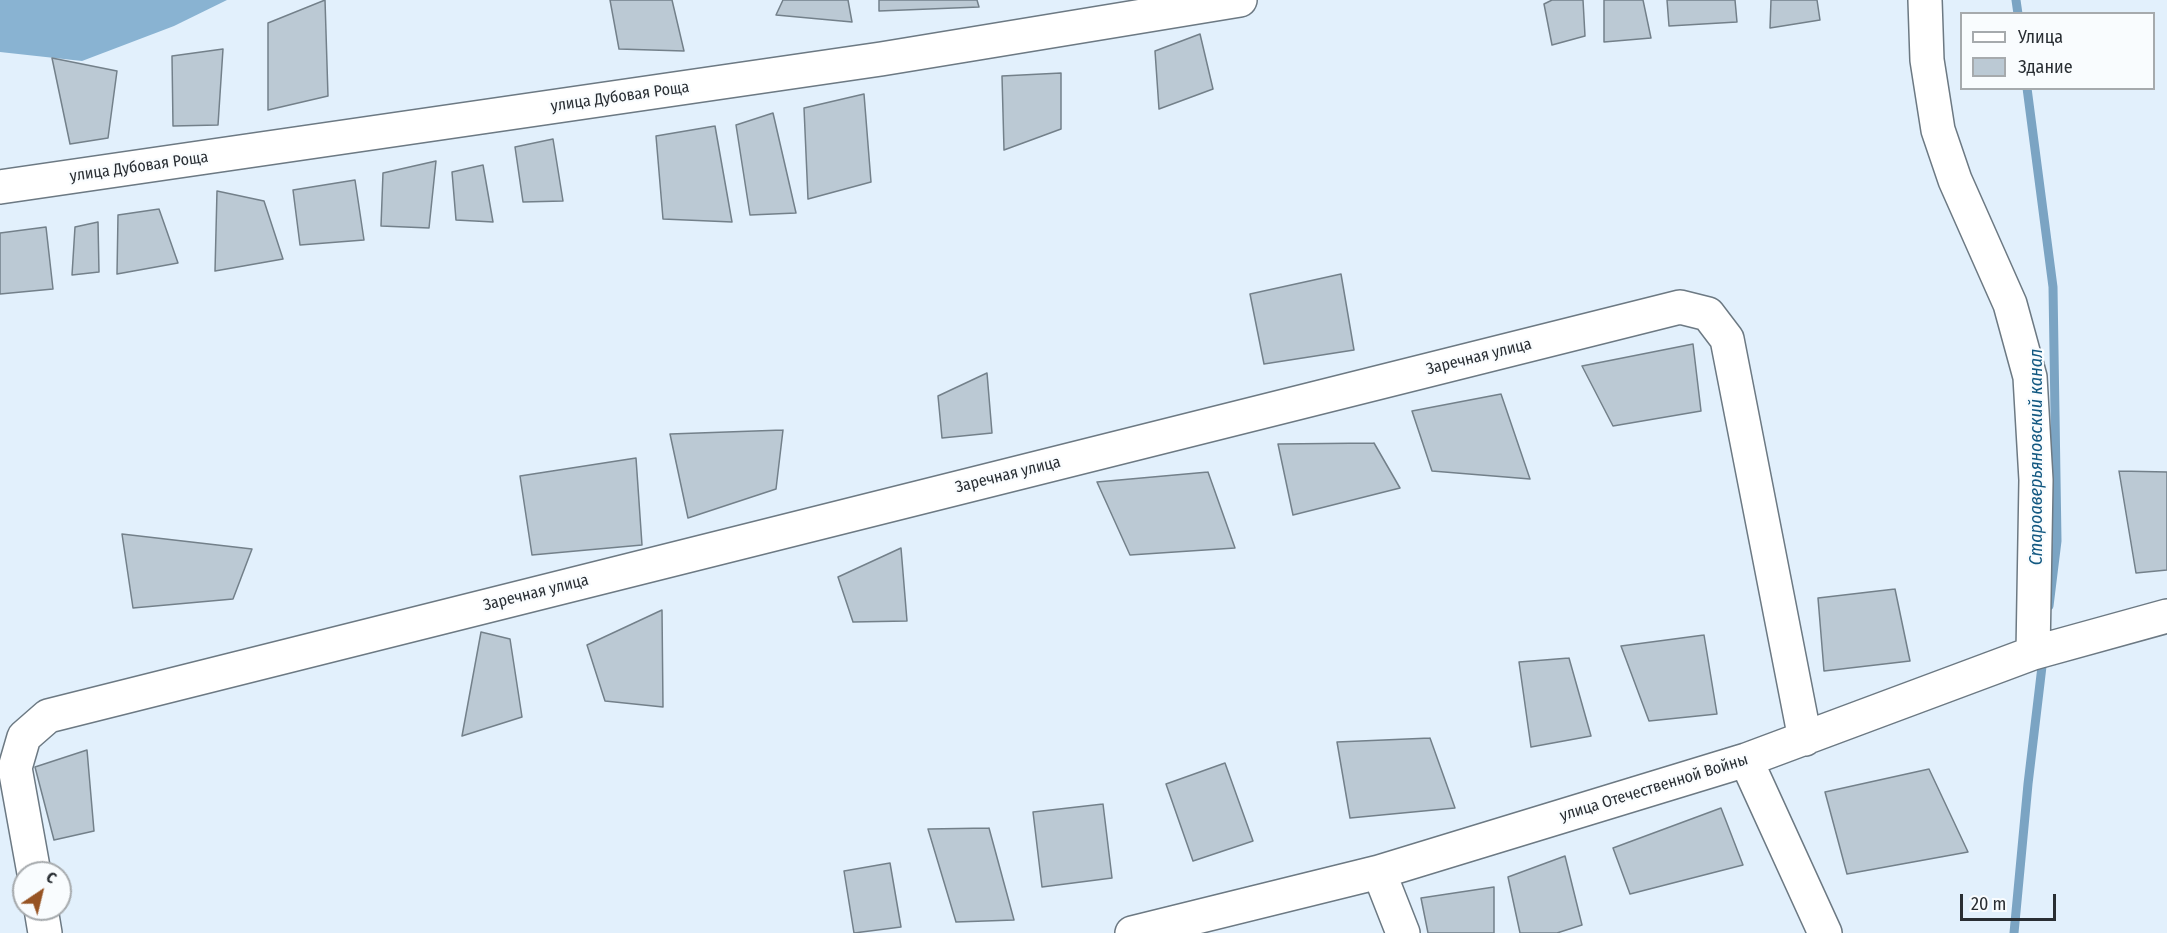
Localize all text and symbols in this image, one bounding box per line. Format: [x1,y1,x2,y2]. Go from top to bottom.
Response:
legend [1960,12,2155,90]
text: Улица [2018,26,2063,48]
text: Здание [2018,56,2073,78]
street label: улица Дубовая Роща [550,78,690,116]
street label: улица Дубовая Роща [69,148,209,186]
street label: Заречная улица [1424,335,1534,379]
water label: Староаверьяновский канал [2026,349,2048,565]
street label: Заречная улица [953,453,1063,497]
street label: Заречная улица [481,571,591,615]
street label: улица Отечественной Войны [1558,750,1750,826]
north arrow [12,861,72,921]
text: С [43,867,60,888]
scale bar [1963,882,2059,920]
text: 20 m [1971,893,2006,915]

